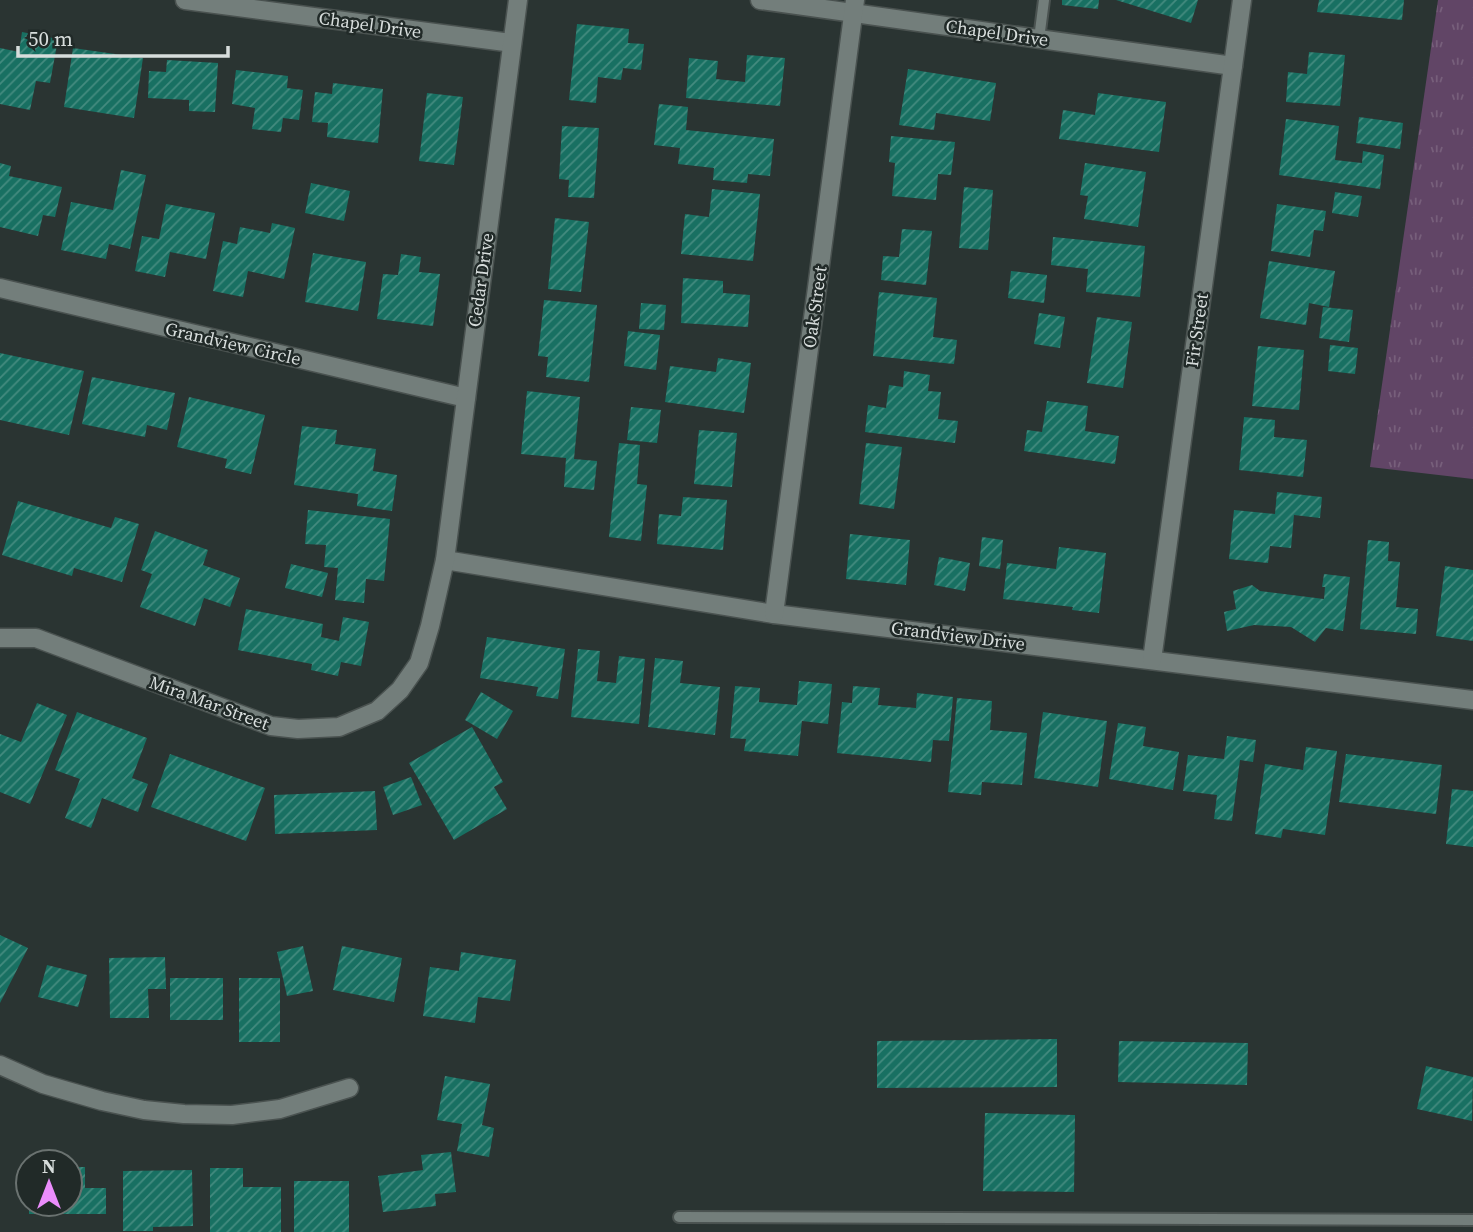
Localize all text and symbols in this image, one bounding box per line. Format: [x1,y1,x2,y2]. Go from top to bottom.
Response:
street label: Chapel Drive [317,5,423,44]
street label: Chapel Drive [944,13,1050,52]
scale bar [18,14,228,58]
text: 50 m [28,24,73,53]
street label: Cedar Drive [462,231,499,329]
street label: Oak Street [796,264,833,350]
street label: Fir Street [1179,291,1214,368]
street label: Grandview Circle [163,316,303,371]
street label: Grandview Drive [890,615,1026,656]
street label: Mira Mar Street [146,669,273,736]
north arrow [14,1148,84,1218]
text: N [42,1153,56,1179]

